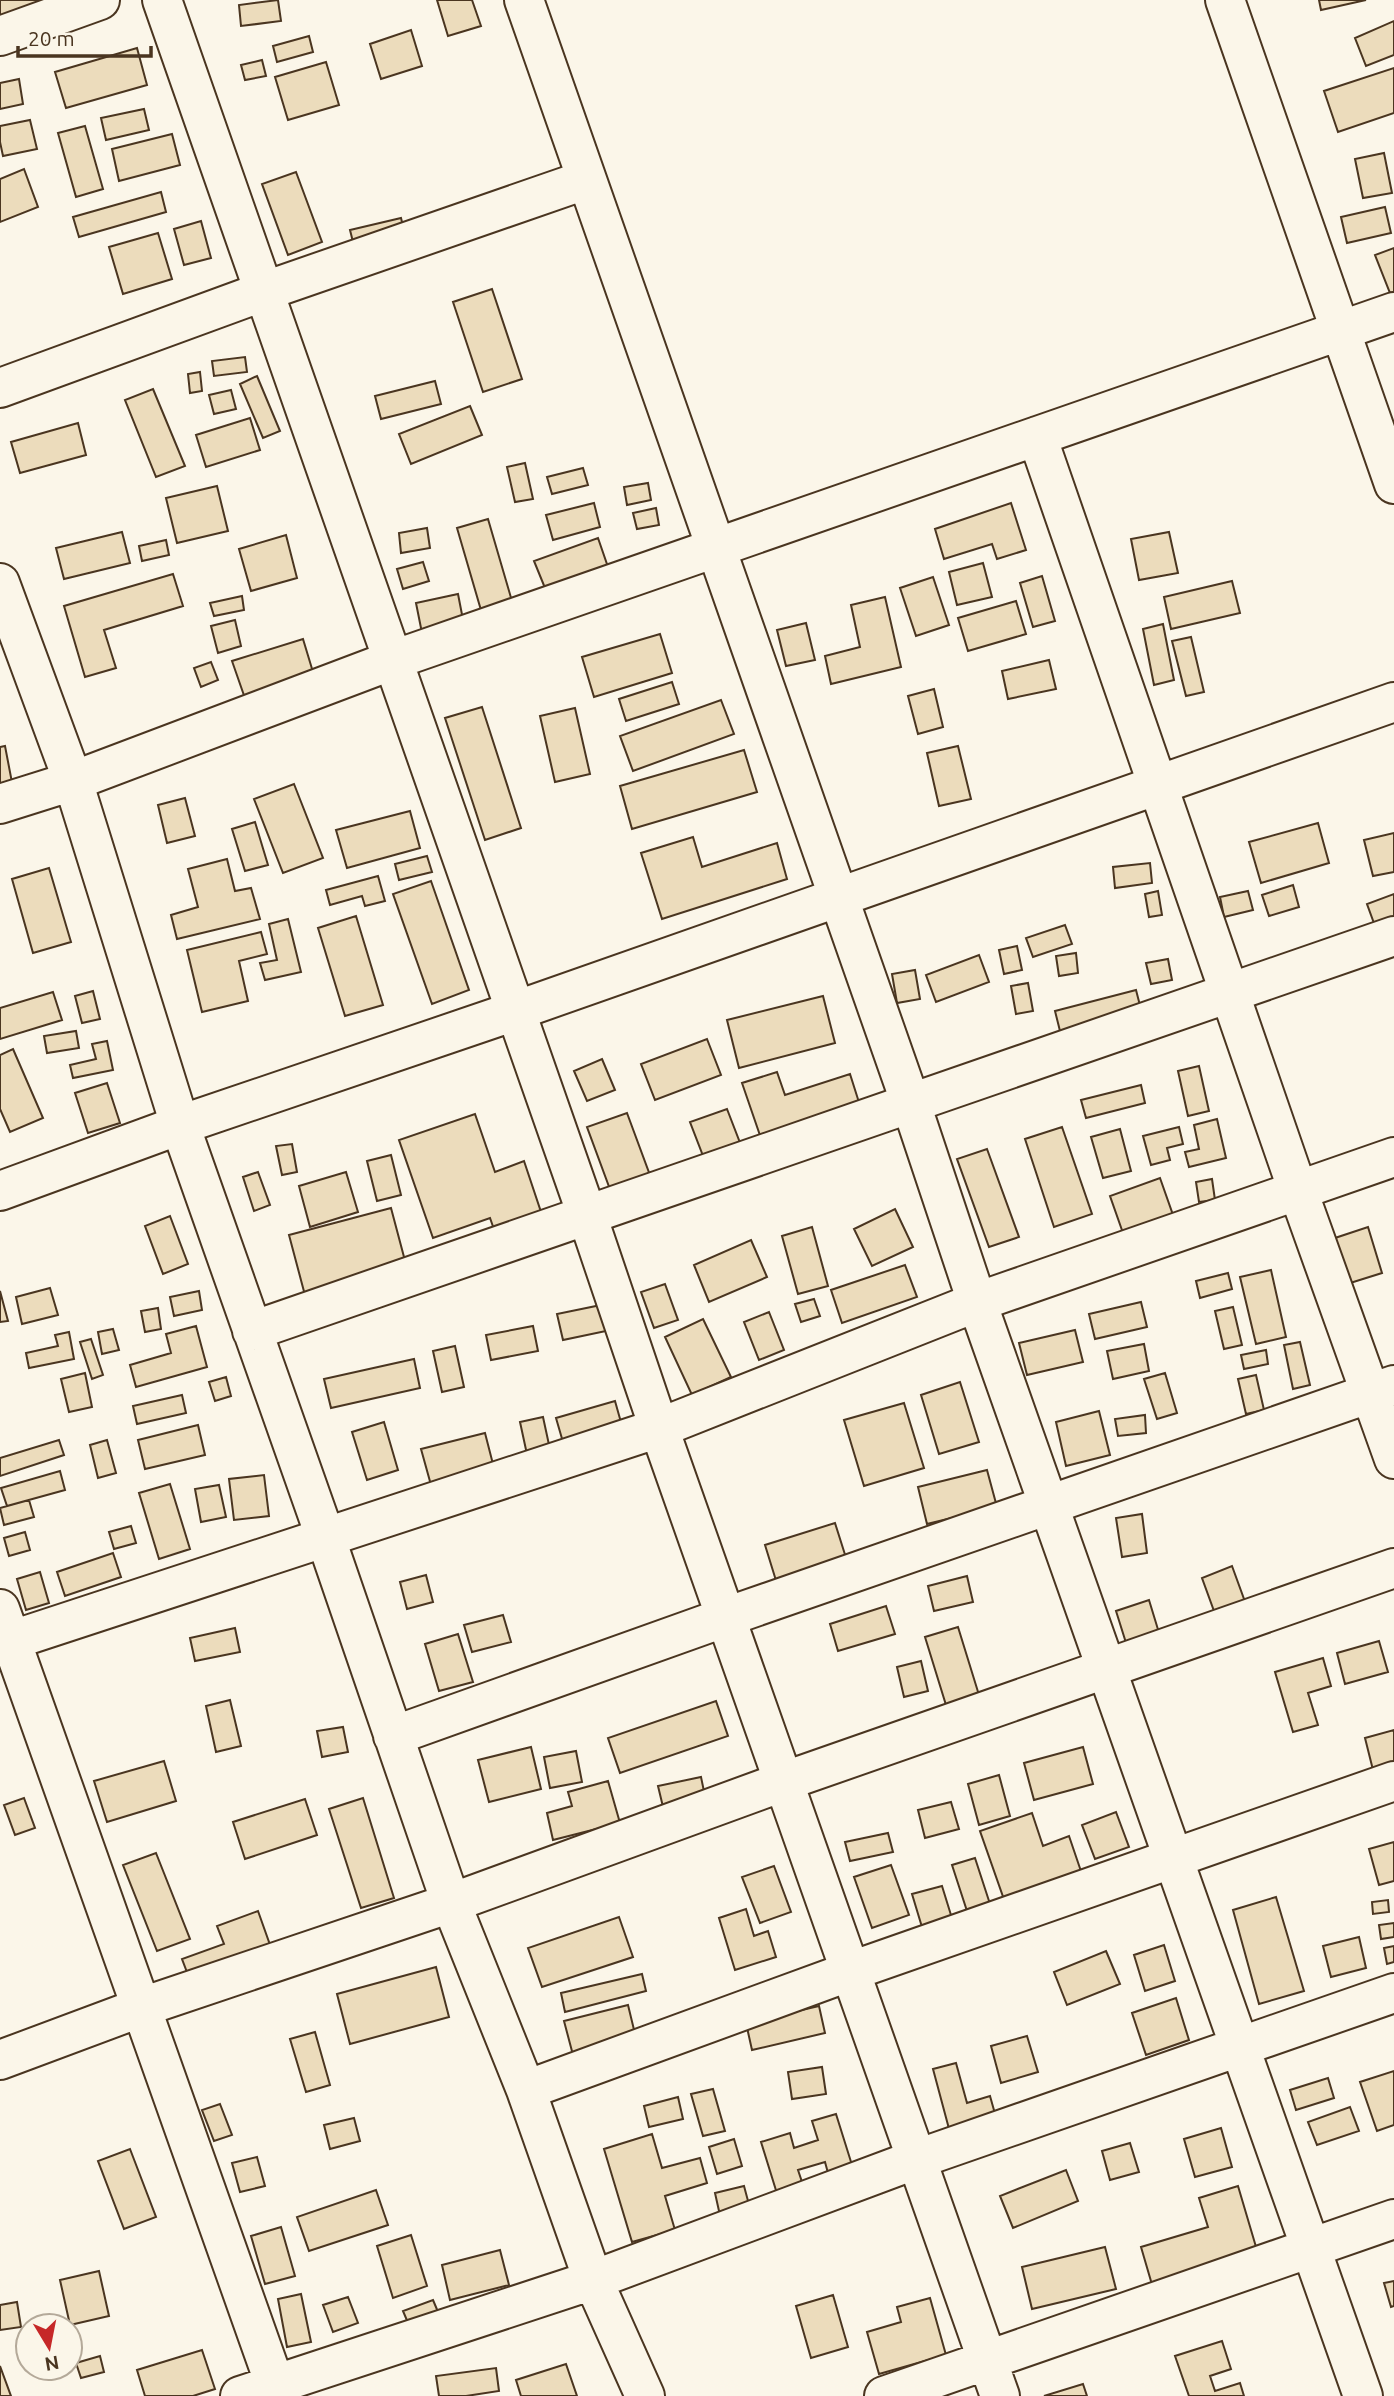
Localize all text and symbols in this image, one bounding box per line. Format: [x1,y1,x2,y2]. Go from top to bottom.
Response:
scale bar [18,14,150,58]
text: 20 m [28,26,75,50]
north arrow [14,2312,84,2382]
text: N [43,2352,61,2376]

